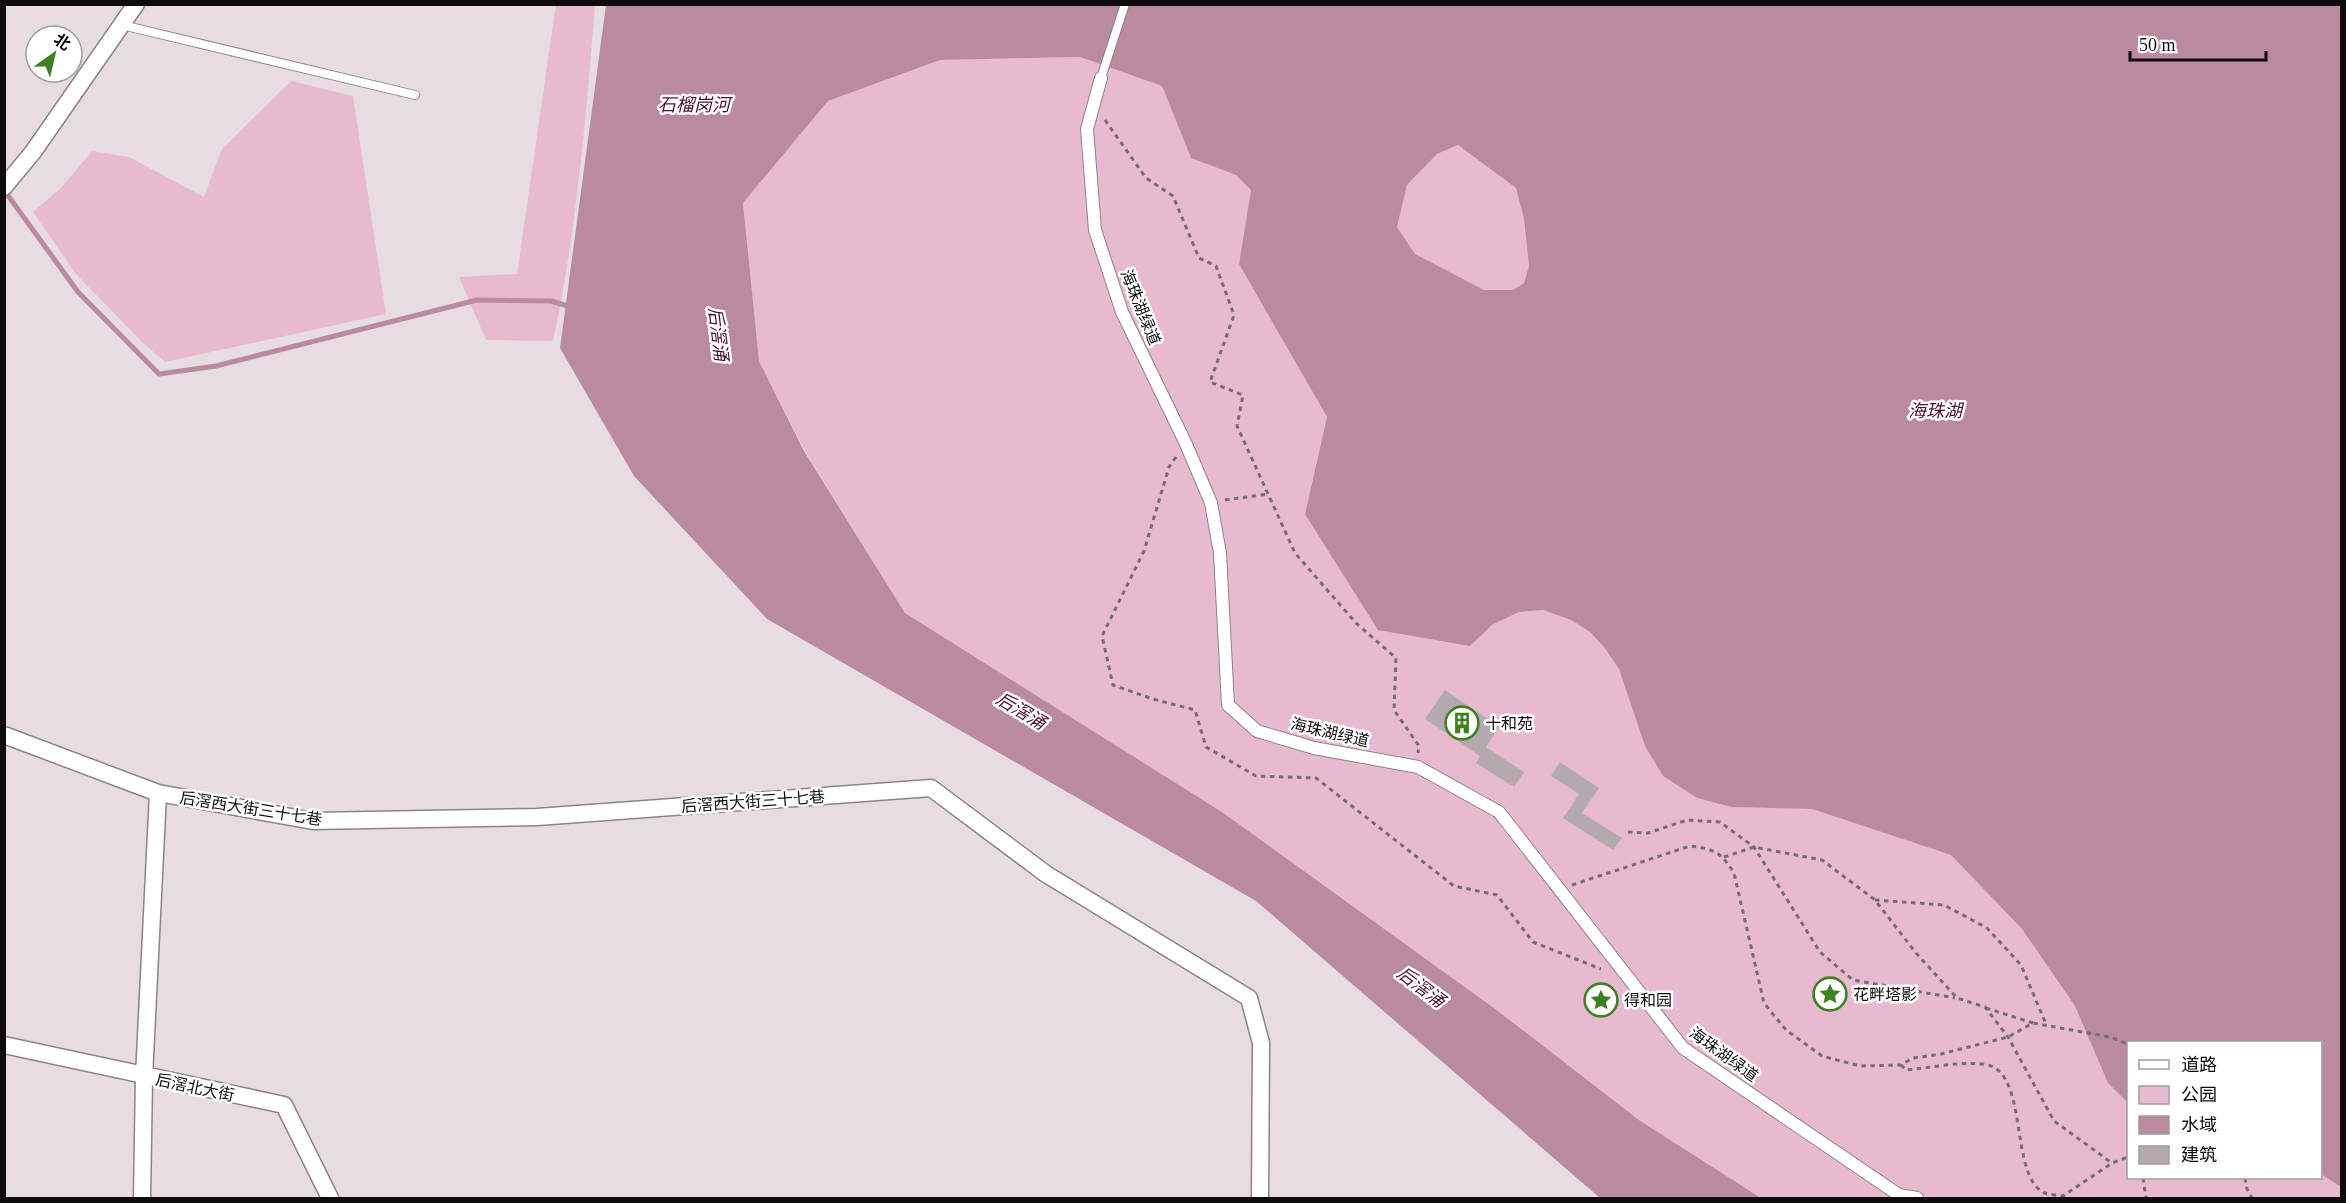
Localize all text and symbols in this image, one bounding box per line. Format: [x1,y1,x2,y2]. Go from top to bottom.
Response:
north arrow [24,24,84,84]
scale bar [2130,24,2266,62]
text: 北 [51,30,74,54]
text: 50 m [2139,35,2176,55]
water label: 石榴岗河 [658,95,733,115]
street label: 海珠湖绿道 [1118,267,1163,347]
water label: 后滘涌 [705,306,731,364]
water label: 海珠湖 [1908,401,1965,421]
water label: 后滘涌 [993,689,1051,735]
building icon: 十和苑 [1444,705,1480,741]
street label: 海珠湖绿道 [1289,715,1371,750]
place label: 十和苑 [1485,715,1533,732]
street label: 后滘西大街三十七巷 [681,788,825,815]
street label: 后滘西大街三十七巷 [178,789,323,828]
water label: 后滘涌 [1393,963,1450,1012]
place icon: 花畔塔影 [1812,976,1848,1012]
place icon: 得和园 [1583,982,1619,1018]
place label: 花畔塔影 [1853,986,1917,1003]
place label: 得和园 [1624,992,1672,1009]
street label: 海珠湖绿道 [1686,1024,1761,1085]
legend [2127,1041,2322,1179]
text: 道路 [2181,1055,2217,1075]
street label: 后滘北大街 [154,1071,236,1104]
text: 公园 [2181,1085,2217,1105]
text: 水域 [2181,1115,2217,1135]
text: 建筑 [2181,1145,2217,1165]

